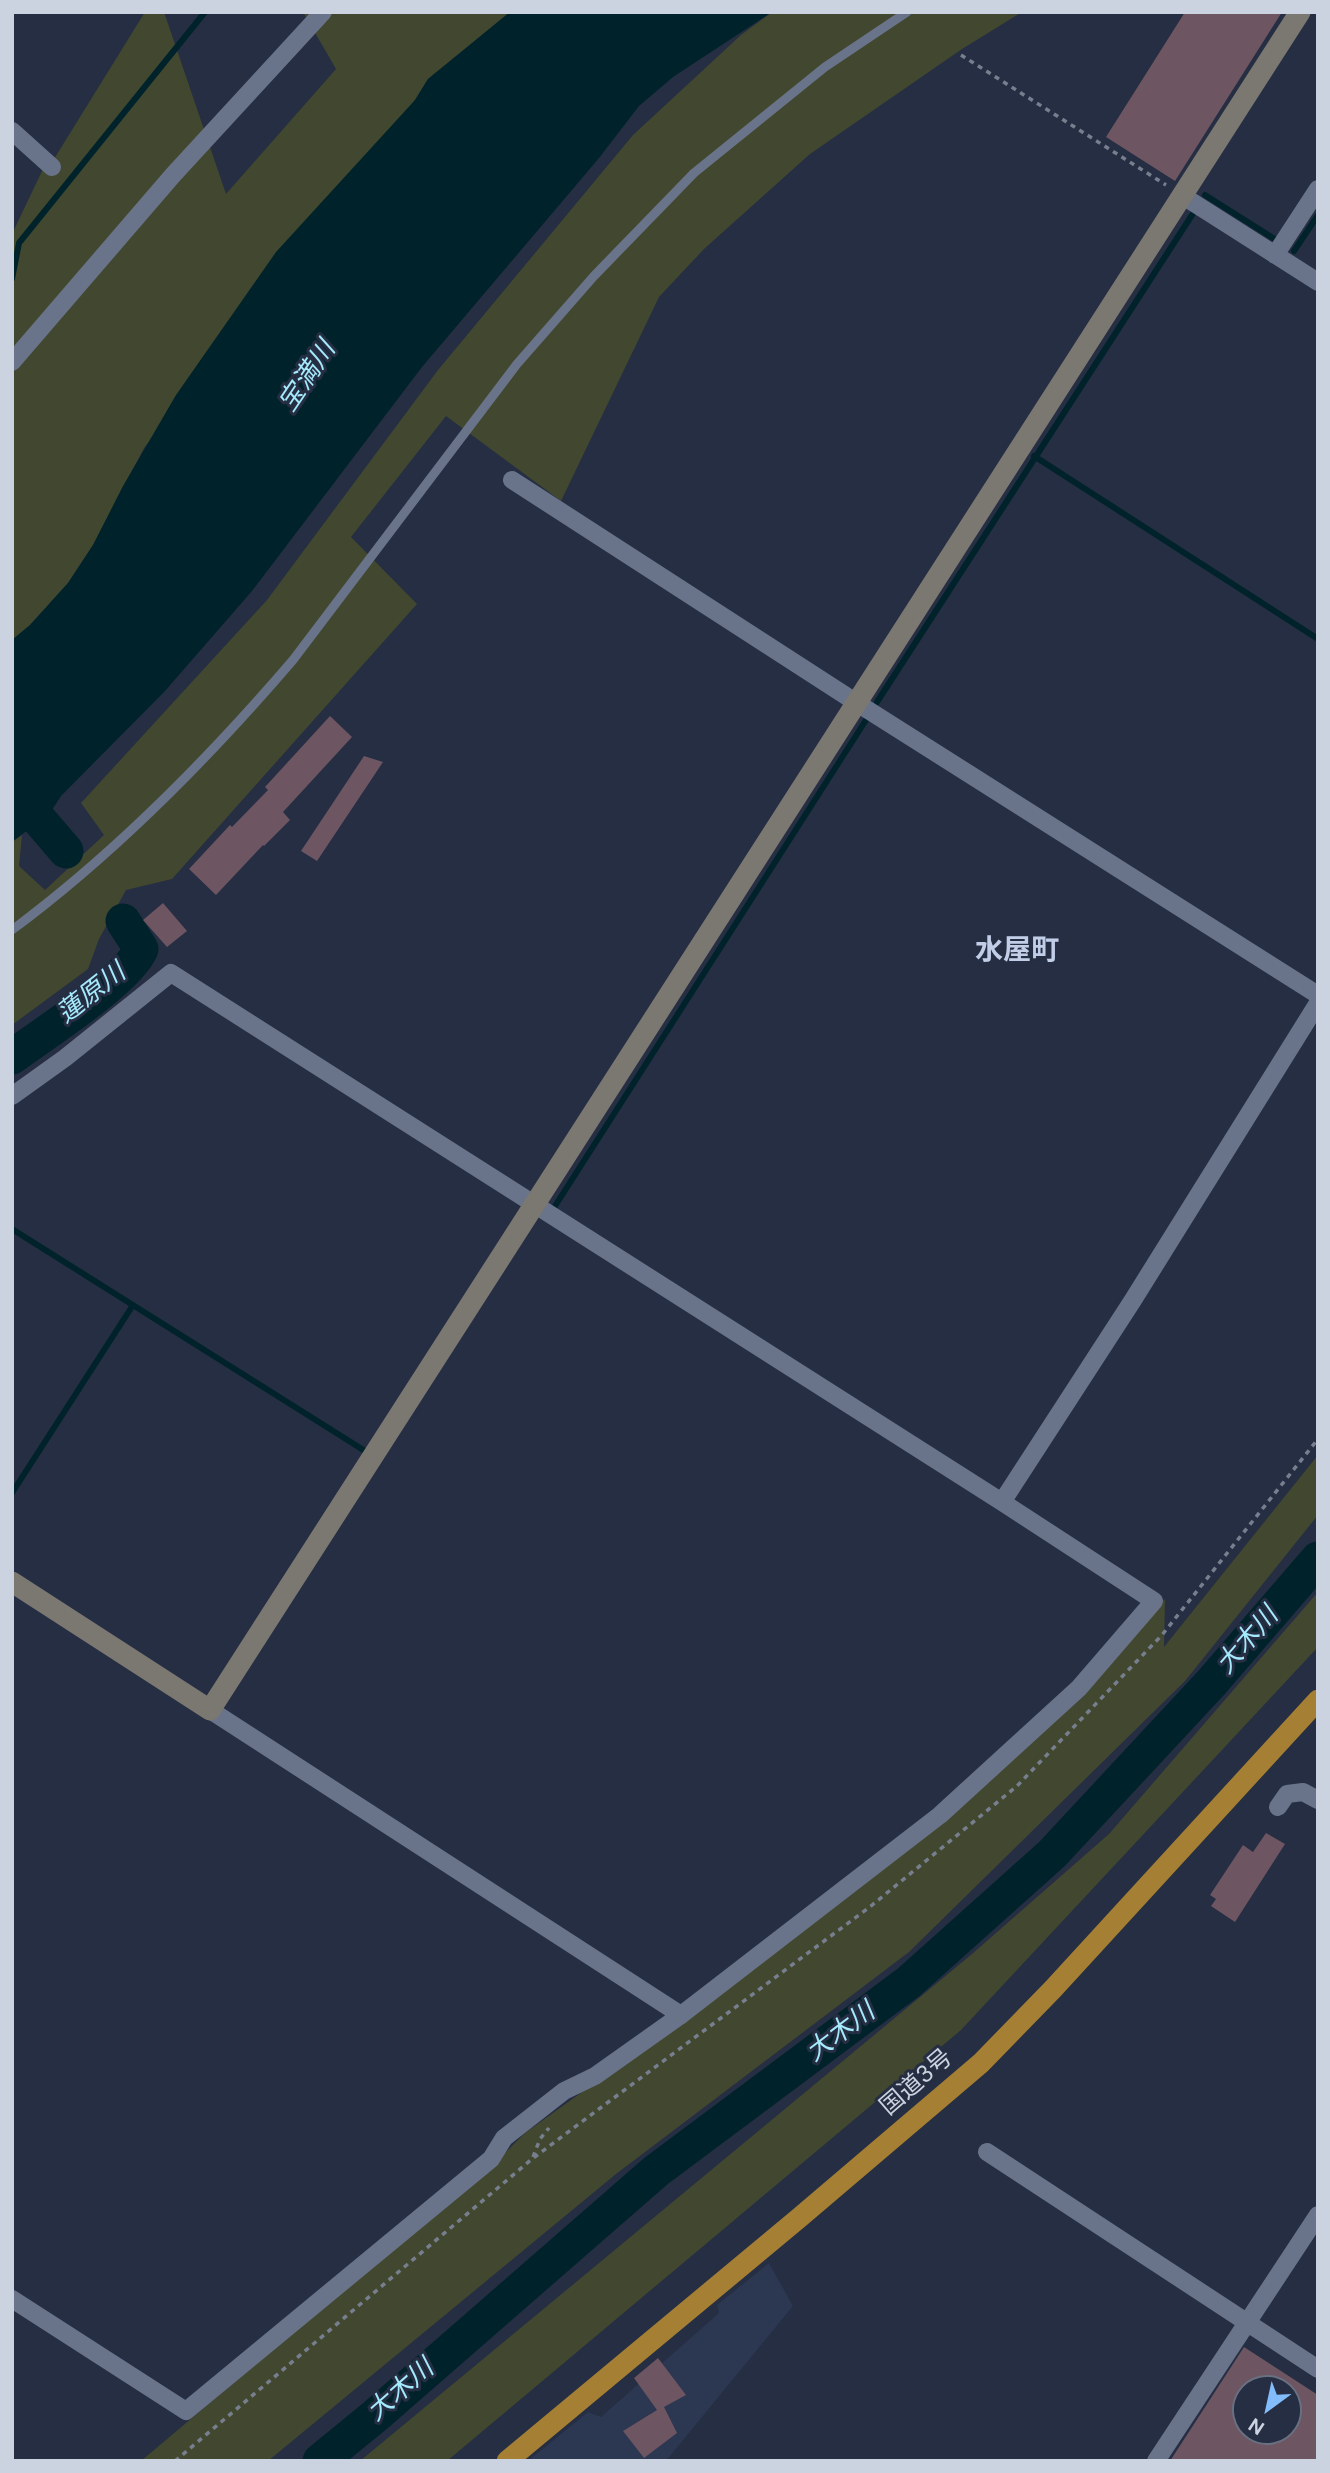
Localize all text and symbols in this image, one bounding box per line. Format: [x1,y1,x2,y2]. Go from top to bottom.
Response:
water label: 宝満川 [273,336,343,418]
district label: 水屋町 [975,935,1059,969]
water label: 蓮原川 [52,958,132,1030]
water label: 大木川 [1211,1601,1285,1681]
water label: 大木川 [800,1997,882,2069]
street label: 国道3号 [875,2044,959,2122]
water label: 大木川 [361,2354,441,2428]
north arrow [1232,2375,1302,2445]
text: N [1244,2412,1269,2441]

